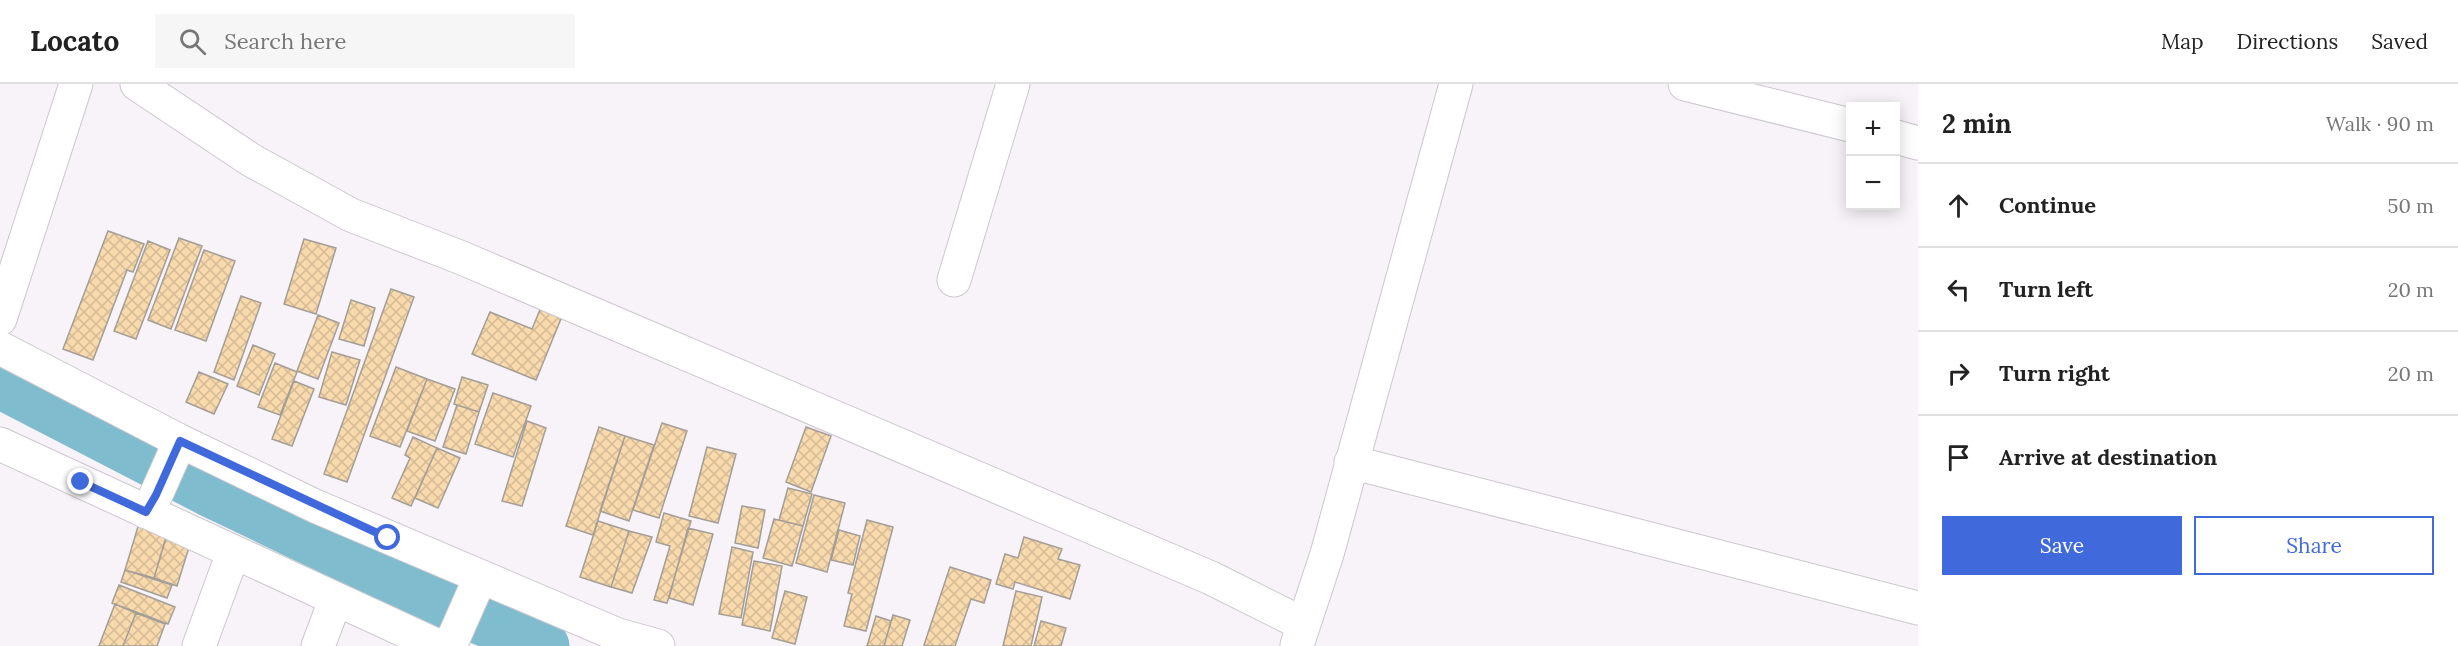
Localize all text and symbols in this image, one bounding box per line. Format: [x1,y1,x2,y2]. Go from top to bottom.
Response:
search box [155,14,575,68]
text: Locato [30,23,119,59]
icon: search [176,25,209,58]
text: Search here [224,27,346,55]
text: Map [2161,28,2204,55]
text: Directions [2237,28,2338,55]
text: Saved [2371,28,2428,55]
map controls [1846,102,1900,210]
button: + [1846,102,1900,156]
text: 2 min [1942,107,2012,140]
text: Walk · 90 m [2326,111,2434,136]
button: − [1846,156,1900,210]
icon: ahead [1942,189,1975,222]
text: Continue [1999,191,2096,219]
text: 50 m [2388,193,2434,218]
icon: left [1942,273,1975,306]
text: Turn left [1999,275,2093,303]
text: 20 m [2388,277,2434,302]
icon: right [1942,357,1975,390]
text: Turn right [1999,359,2110,387]
text: 20 m [2388,361,2434,386]
icon: arrive [1942,441,1975,474]
text: Arrive at destination [1999,443,2217,471]
route end [67,468,93,494]
button: Save [1942,516,2182,575]
button: Share [2194,516,2434,575]
route start [374,524,400,550]

